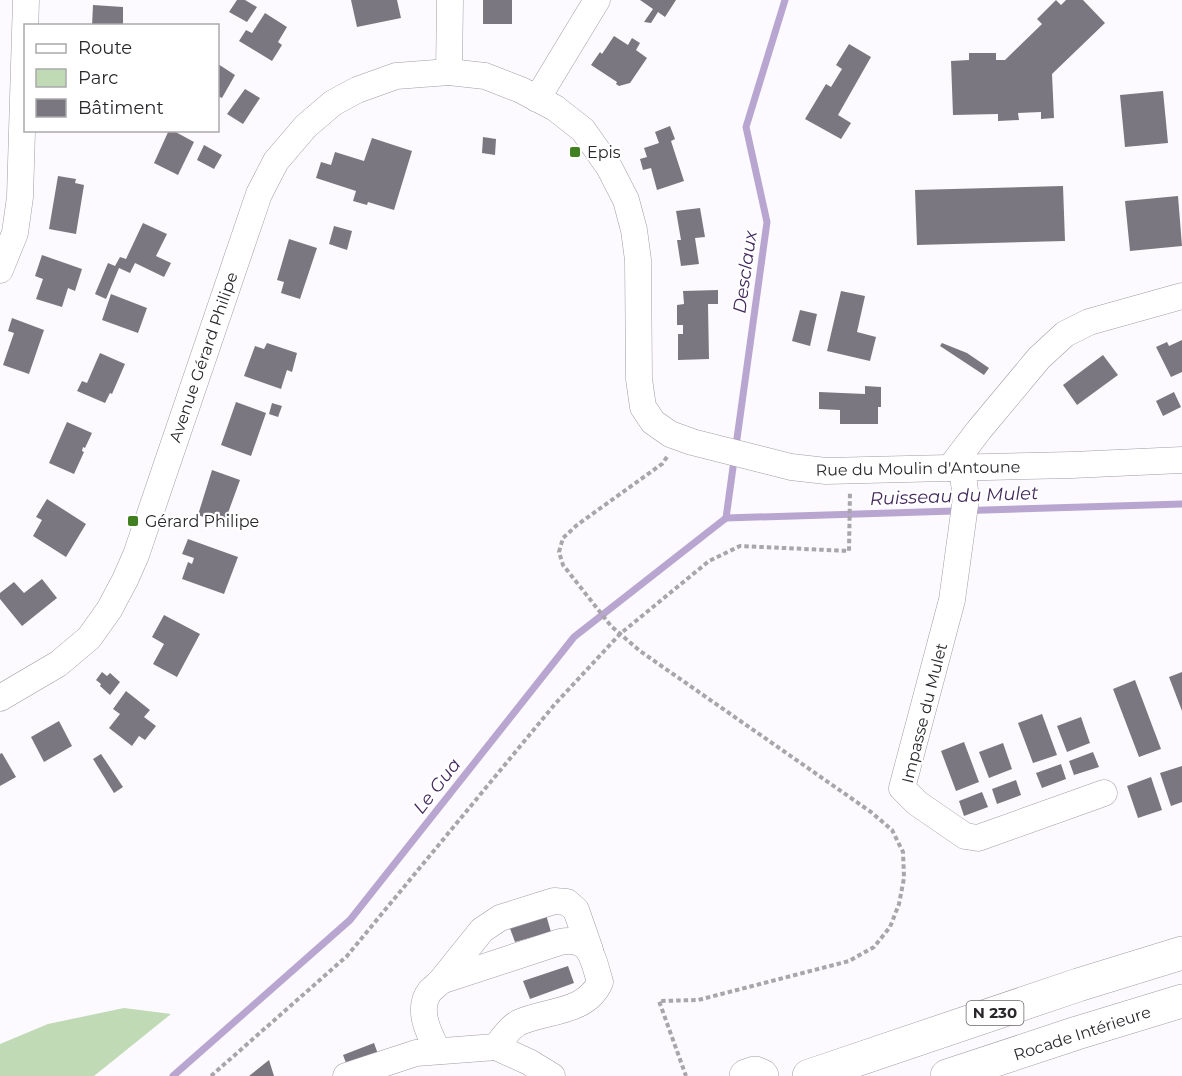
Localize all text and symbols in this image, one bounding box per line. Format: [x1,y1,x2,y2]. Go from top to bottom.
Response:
legend [24,24,219,132]
text: Route [78,37,132,59]
text: Parc [78,67,118,89]
text: Bâtiment [78,97,164,119]
place label: Epis [587,143,621,162]
marker: Epis [568,145,582,159]
water label: Desclaux [728,228,762,315]
street label: Avenue Gérard Philipe [165,270,242,445]
street label: Rue du Moulin d'Antoune [815,457,1021,480]
water label: Ruisseau du Mulet [869,482,1039,510]
place label: Gérard Philipe [145,512,259,531]
marker: Gérard Philipe [126,514,140,528]
street label: Impasse du Mulet [898,641,951,785]
water label: Le Gua [409,754,465,818]
road number: N 230 [966,1001,1024,1025]
street label: Rocade Intérieure [1011,1002,1153,1065]

